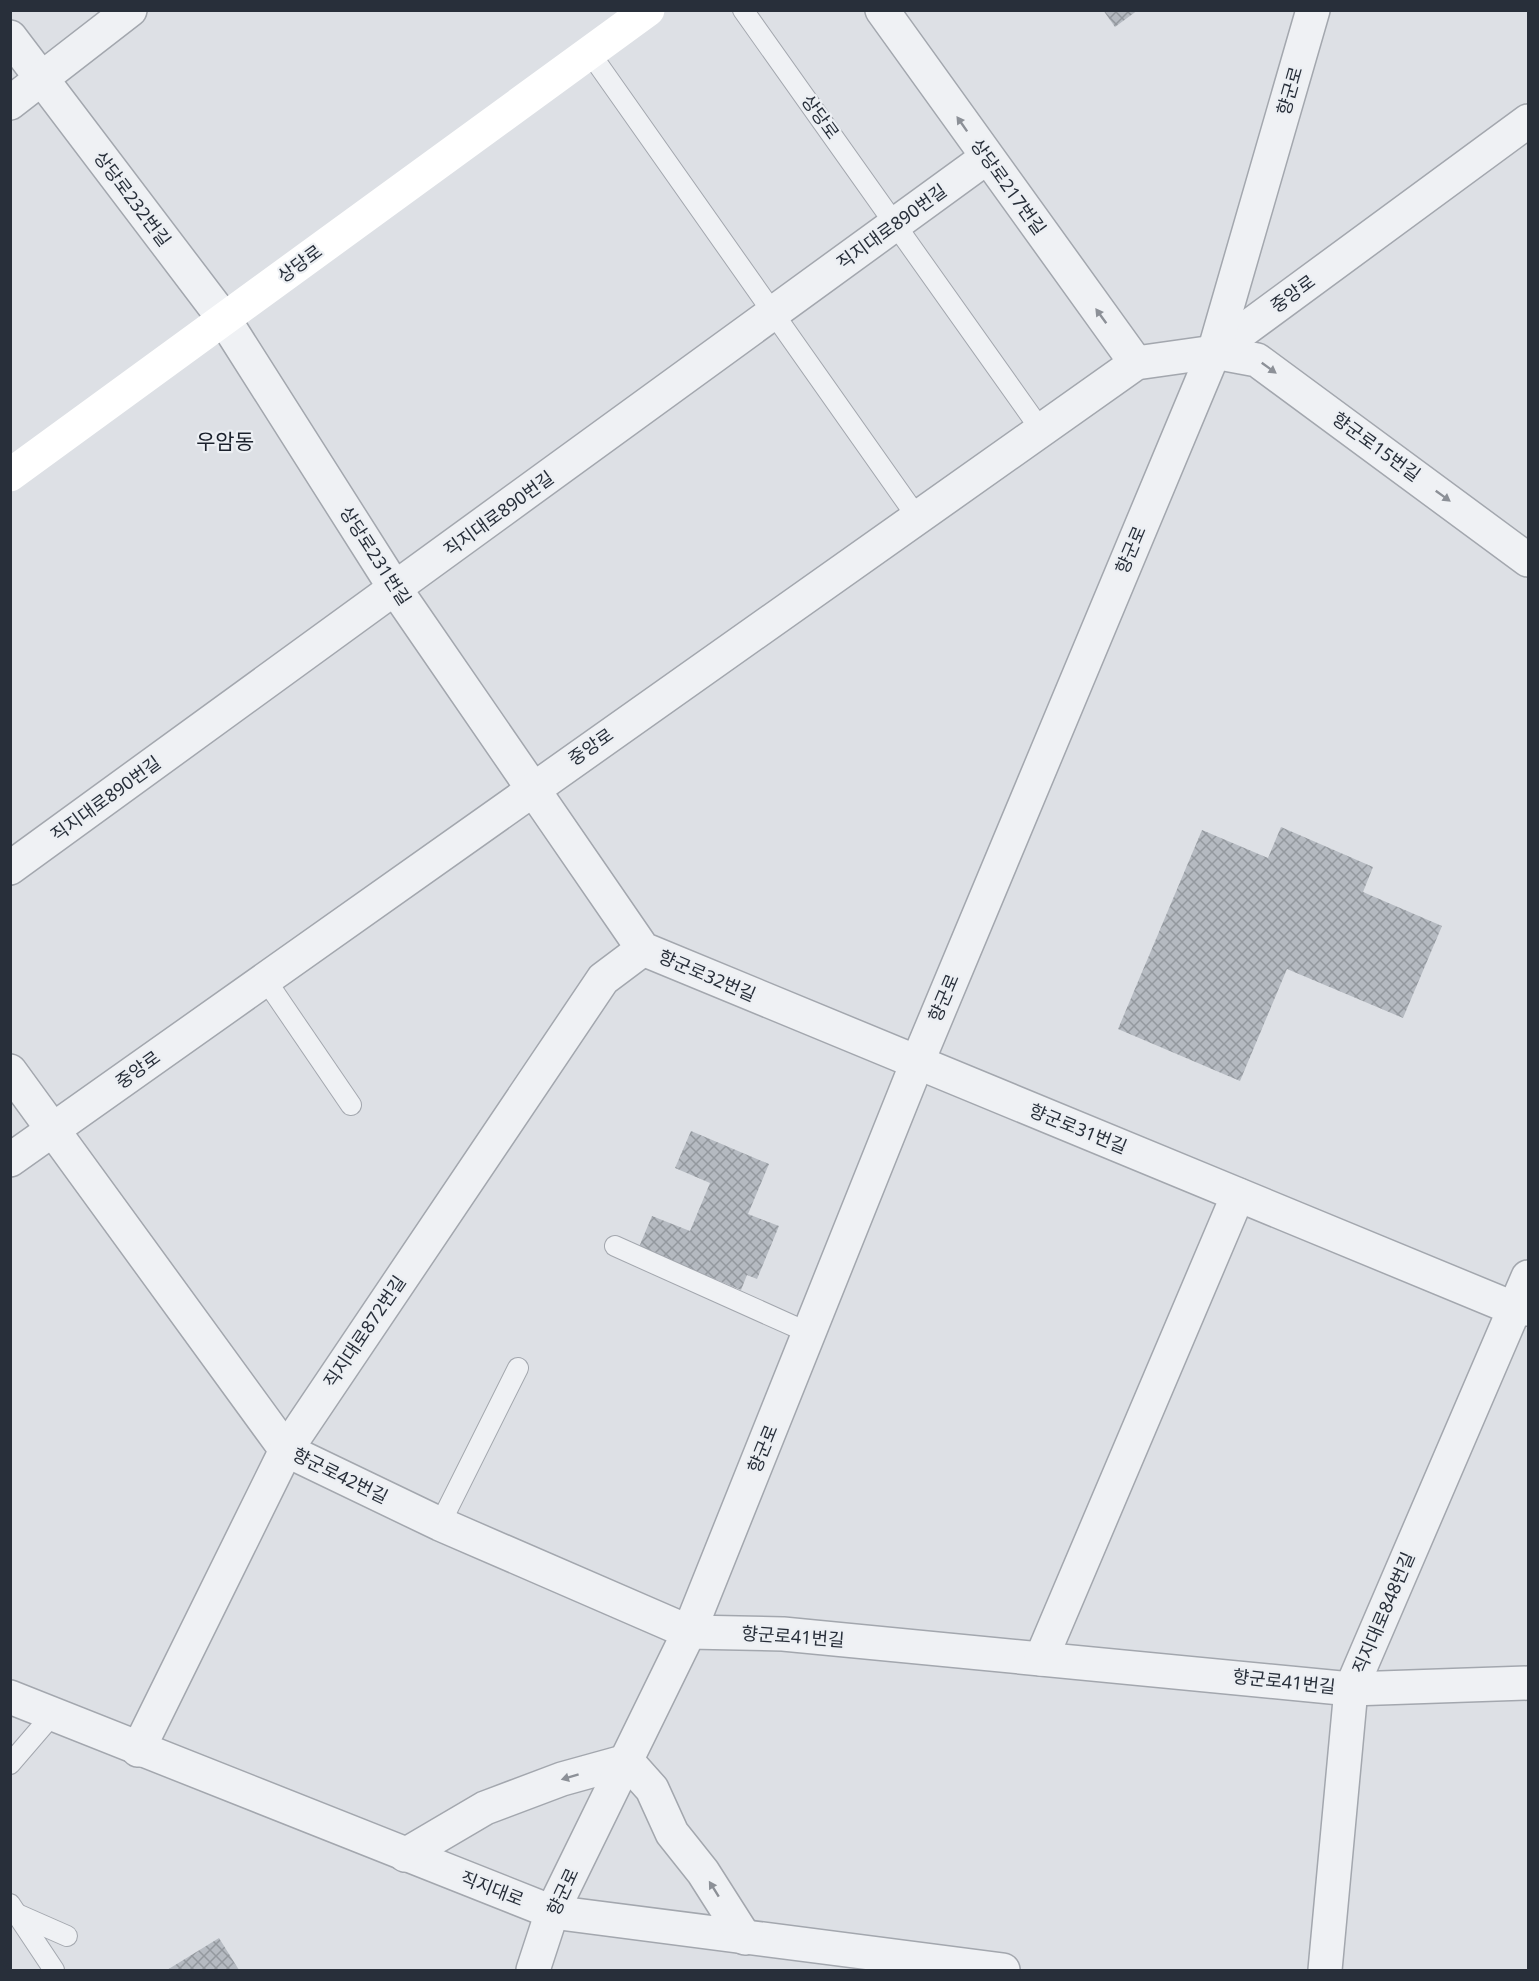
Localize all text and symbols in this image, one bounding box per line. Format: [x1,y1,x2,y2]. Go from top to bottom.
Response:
street label: 향군로 [1271,64,1307,118]
street label: 상당로 [796,89,845,144]
one-way arrow [957,116,968,132]
street label: 상당로217번길 [966,133,1052,239]
street label: 상당로232번길 [89,146,177,251]
street label: 직지대로890번길 [832,178,951,274]
street label: 상당로 [272,239,327,288]
street label: 중앙로 [1265,269,1320,318]
one-way arrow [1096,308,1108,323]
one-way arrow [1261,362,1276,374]
street label: 향군로15번길 [1328,406,1425,486]
district label: 우암동 [196,427,254,455]
street label: 직지대로890번길 [439,465,558,561]
one-way arrow [1435,490,1451,502]
street label: 상당로231번길 [335,501,417,610]
street label: 향군로 [1109,522,1151,577]
street label: 중앙로 [563,722,618,770]
street label: 직지대로890번길 [46,750,165,846]
street label: 향군로32번길 [655,944,760,1006]
street label: 향군로 [922,970,964,1025]
street label: 중앙로 [110,1045,165,1094]
street label: 향군로31번길 [1026,1098,1131,1159]
street label: 직지대로872번길 [318,1271,411,1392]
street label: 향군로 [742,1421,783,1476]
street label: 향군로42번길 [289,1442,392,1509]
street label: 직지대로848번길 [1347,1548,1420,1677]
street label: 향군로41번길 [741,1620,845,1652]
street label: 향군로41번길 [1231,1664,1337,1698]
one-way arrow [561,1773,579,1782]
street label: 향군로 [541,1864,583,1919]
street label: 직지대로 [457,1865,528,1911]
one-way arrow [709,1881,720,1897]

